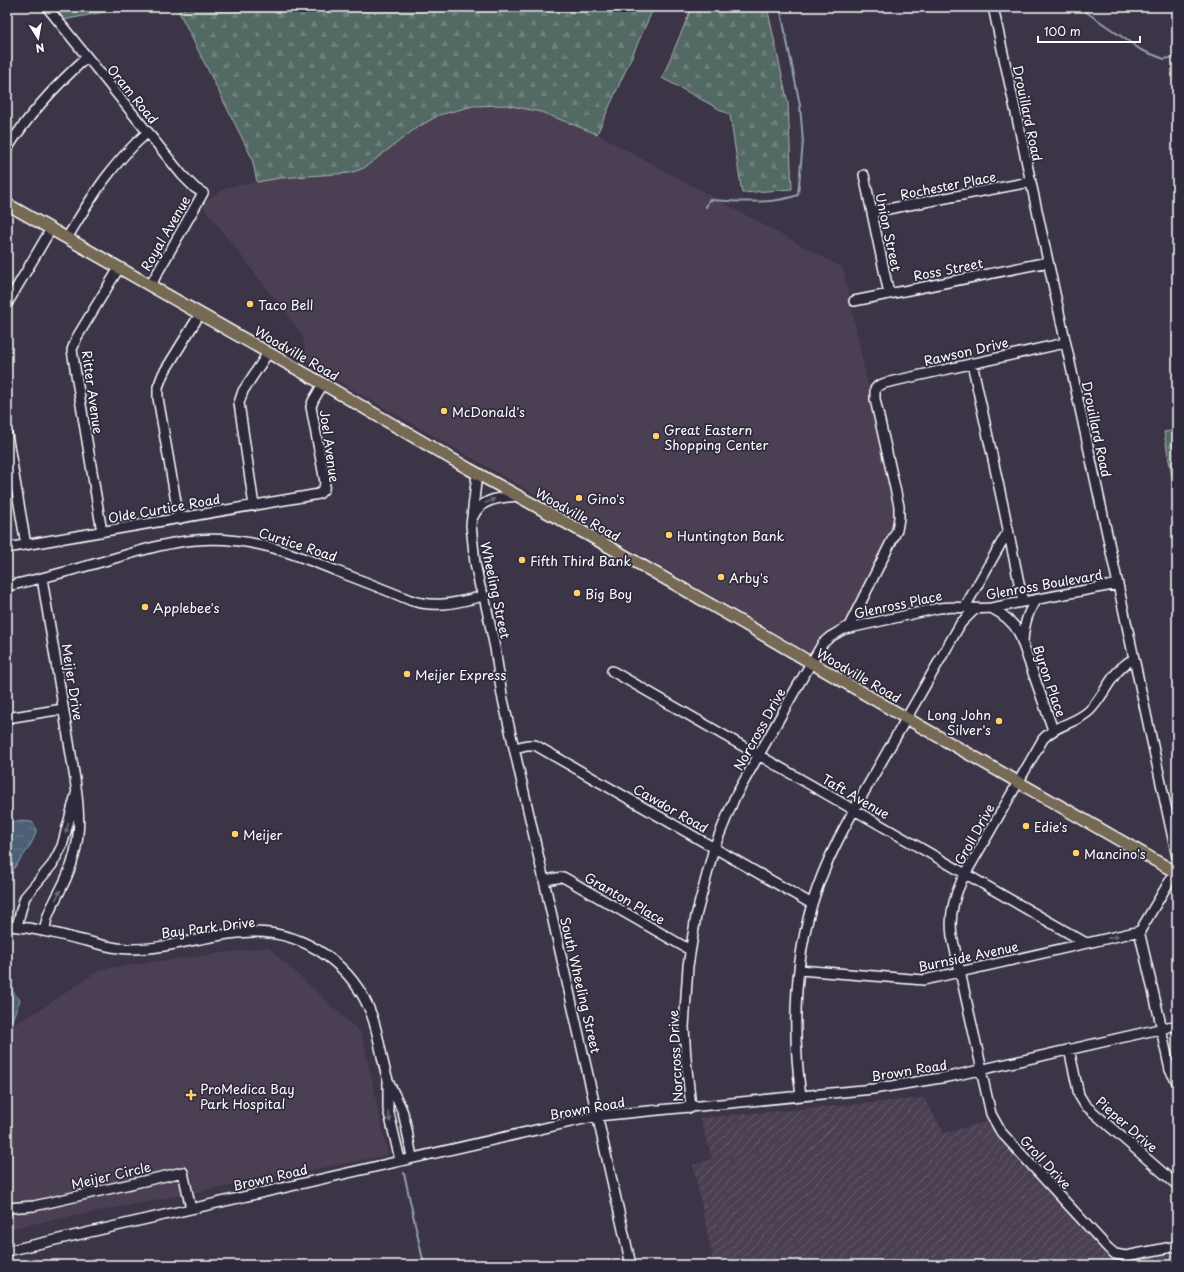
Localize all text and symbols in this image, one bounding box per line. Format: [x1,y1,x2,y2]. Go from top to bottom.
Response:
north arrow [18,18,58,58]
scale bar [1038,18,1140,44]
text: 100 m [1044,22,1081,40]
text: N [34,39,46,58]
street label: Oram Road [103,60,163,128]
street label: Drouillard Road [1009,63,1047,163]
street label: Rochester Place [898,166,998,204]
street label: Union Street [871,191,907,273]
street label: Royal Avenue [136,192,194,274]
street label: Ross Street [912,253,984,285]
place label: Taco Bell [258,295,313,314]
marker: Taco Bell [245,299,255,309]
street label: Woodville Road [251,321,343,385]
street label: Rawson Drive [922,332,1010,370]
street label: Ritter Avenue [78,349,108,435]
street label: Drouillard Road [1078,379,1116,479]
place label: McDonald's [452,402,525,421]
marker: McDonald's [439,406,449,416]
street label: Joel Avenue [316,408,344,484]
place label: Great Eastern Shopping Center [664,420,769,454]
marker: Great Eastern Shopping Center [651,431,661,441]
street label: Woodville Road [532,483,624,545]
street label: Olde Curtice Road [106,489,222,527]
place label: Gino's [587,489,625,508]
marker: Gino's [574,493,584,503]
one-way arrow [485,498,496,504]
street label: Curtice Road [256,522,340,566]
place label: Huntington Bank [677,526,785,545]
marker: Huntington Bank [664,530,674,540]
street label: Wheeling Street [476,540,516,640]
place label: Fifth Third Bank [530,551,631,570]
marker: Fifth Third Bank [517,555,527,565]
street label: Glenross Boulevard [984,564,1104,604]
place label: Arby's [729,568,769,587]
marker: Arby's [716,572,726,582]
place label: Big Boy [585,584,632,603]
street label: Glenross Place [852,585,944,623]
marker: Big Boy [572,588,582,598]
place label: Applebee's [153,598,219,617]
marker: Applebee's [140,602,150,612]
street label: Meijer Drive [58,642,88,722]
street label: Woodville Road [813,643,905,707]
street label: Byron Place [1029,643,1071,719]
place label: Meijer Express [415,665,506,684]
marker: Meijer Express [402,669,412,679]
street label: Norcross Drive [728,684,790,774]
place label: Long John Silver's [927,705,991,739]
marker: Long John Silver's [994,716,1004,726]
street label: Taft Avenue [819,769,893,823]
street label: Cawdor Road [630,779,712,837]
street label: Groll Drive [949,800,999,868]
place label: Edie's [1034,817,1068,836]
marker: Edie's [1021,821,1031,831]
one-way arrow [64,823,70,835]
place label: Meijer [243,825,284,844]
marker: Meijer [230,829,240,839]
place label: Mancino's [1084,844,1146,863]
marker: Mancino's [1071,848,1081,858]
street label: Granton Place [581,867,669,929]
one-way arrow [55,889,62,900]
street label: Bay Park Drive [160,912,256,942]
street label: South Wheeling Street [556,915,606,1055]
one-way arrow [1107,934,1120,940]
street label: Burnside Avenue [916,936,1020,976]
street label: Norcross Drive [663,1010,687,1102]
street label: Brown Road [870,1055,948,1085]
place label: ProMedica Bay Park Hospital [200,1079,294,1113]
marker: ProMedica Bay Park Hospital [185,1089,197,1101]
street label: Brown Road [548,1092,626,1124]
street label: Pieper Drive [1092,1092,1162,1156]
one-way arrow [387,1111,393,1124]
street label: Groll Drive [1016,1131,1076,1193]
street label: Meijer Circle [69,1157,153,1193]
street label: Brown Road [231,1159,309,1195]

